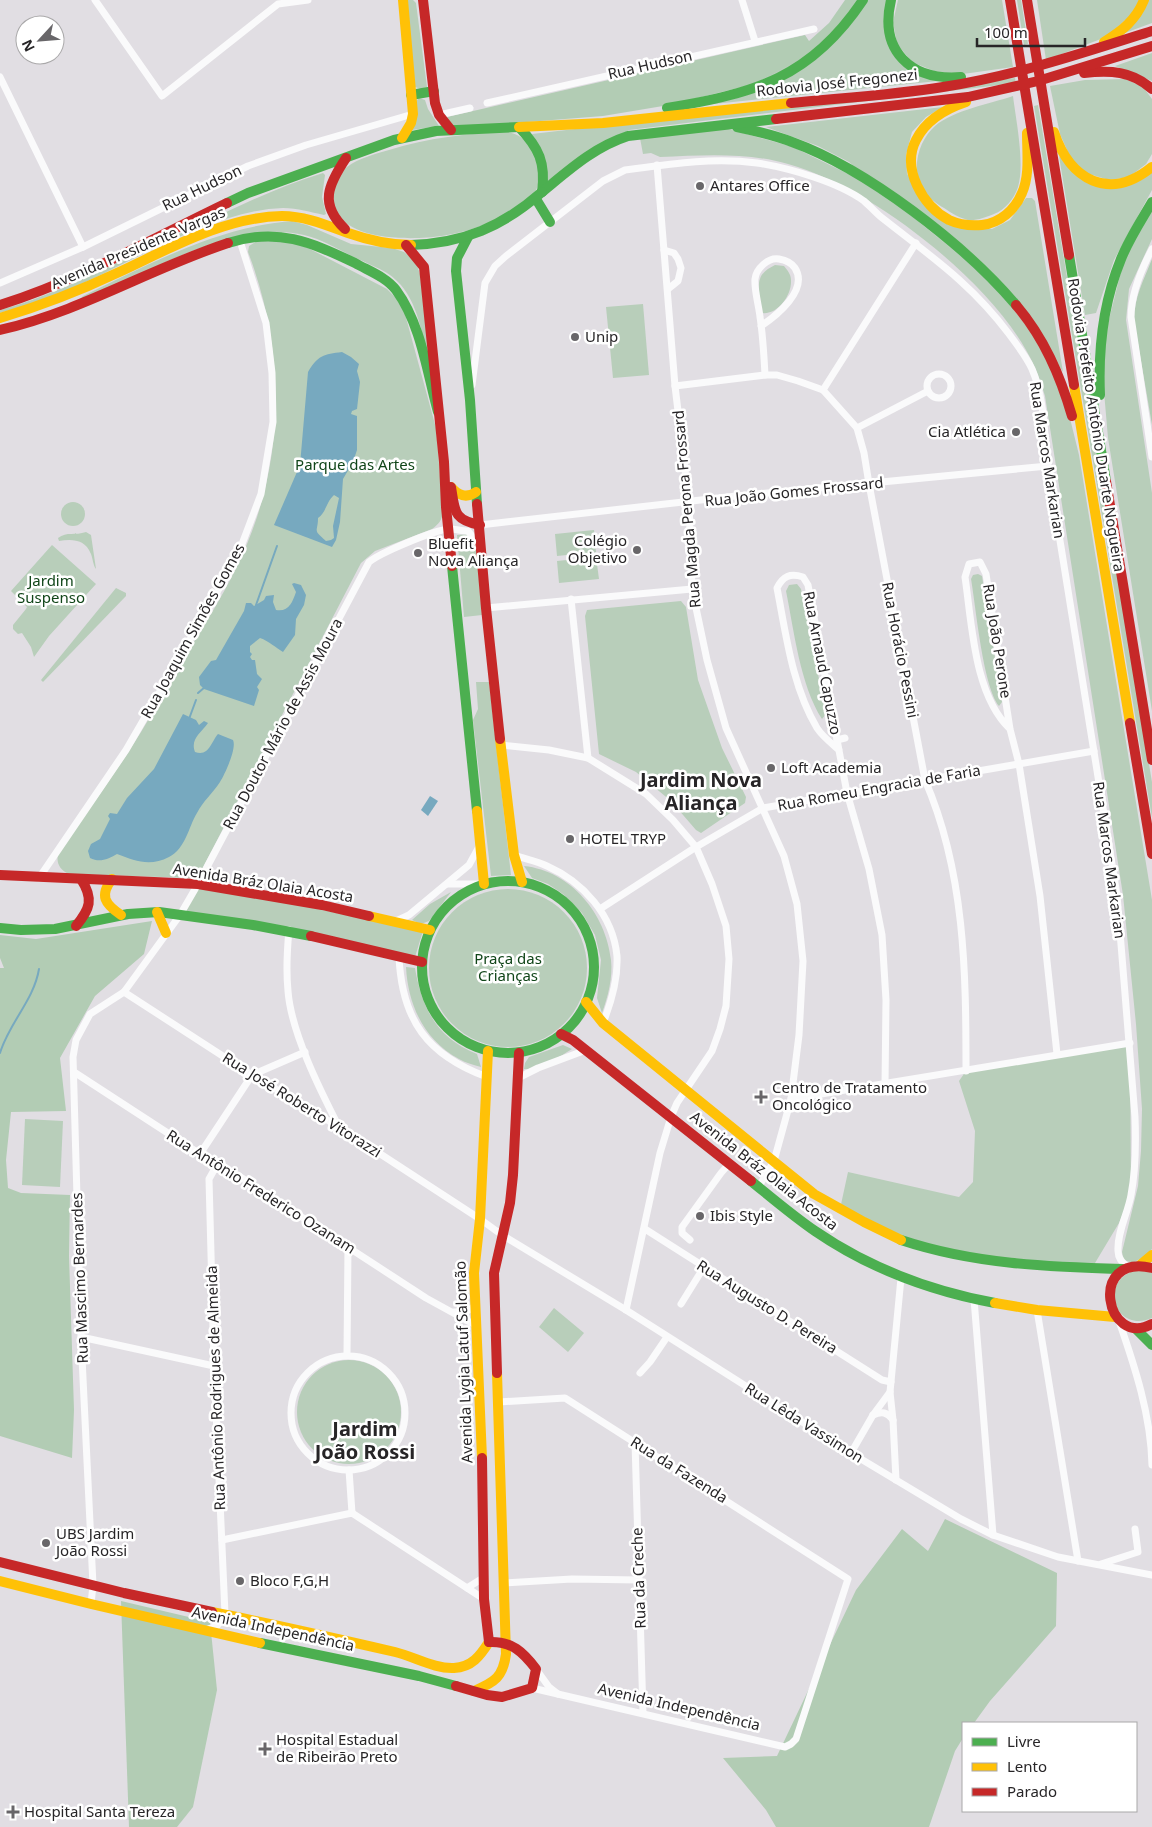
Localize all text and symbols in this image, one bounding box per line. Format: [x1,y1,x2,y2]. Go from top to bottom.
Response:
north arrow [15,15,65,65]
scale bar [977,15,1084,47]
text: 100 m [984,22,1028,42]
text: N [17,37,39,55]
street label: Rua Hudson [606,45,694,83]
street label: Rodovia José Fregonezi [755,64,918,100]
street label: Rua Hudson [159,159,245,215]
place label: Antares Office [710,175,810,195]
marker: Antares Office [694,180,706,192]
street label: Avenida Presidente Vargas [47,201,228,293]
street label: Rodovia Prefeito Antônio Duarte Nogueira [1064,277,1130,573]
place label: Unip [585,326,618,346]
marker: Unip [569,331,581,343]
street label: Rua Marcos Markarian [1026,380,1070,540]
street label: Rua Magda Perona Frossard [667,409,705,609]
place label: Cia Atlética [928,421,1006,441]
marker: Cia Atlética [1010,426,1022,438]
park label: Parque das Artes [295,454,415,474]
street label: Rua João Gomes Frossard [703,472,884,510]
place label: Colégio Objetivo [568,530,627,567]
place label: Bluefit Nova Aliança [428,533,519,570]
street label: Rua Joaquim Simões Gomes [136,539,249,722]
marker: Colégio Objetivo [631,544,643,556]
marker: Bluefit Nova Aliança [412,547,424,559]
park label: Jardim Suspenso [17,570,85,607]
street label: Rua Horácio Pessini [878,580,924,720]
street label: Rua João Perone [979,582,1017,700]
street label: Rua Arnaud Capuzzo [799,589,847,737]
street label: Rua Doutor Mário de Assis Moura [218,614,346,833]
place label: Loft Academia [781,757,882,777]
street label: Rua Romeu Engracia de Faria [776,759,982,815]
marker: Loft Academia [765,762,777,774]
district label: Jardim Nova Aliança [638,766,762,816]
street label: Rua Marcos Markarian [1089,780,1131,940]
place label: HOTEL TRYP [580,828,666,848]
marker: HOTEL TRYP [564,833,576,845]
street label: Avenida Bráz Olaia Acosta [172,858,355,906]
park label: Praça das Crianças [474,948,542,985]
street label: Rua José Roberto Vitorazzi [219,1047,386,1161]
place label: Centro de Tratamento Oncológico [772,1077,927,1114]
marker: Centro de Tratamento Oncológico [754,1090,768,1104]
street label: Avenida Bráz Olaia Acosta [687,1106,843,1234]
street label: Rua Antônio Frederico Ozanam [163,1125,360,1258]
street label: Rua Mascimo Bernardes [66,1192,92,1364]
place label: Ibis Style [710,1205,773,1225]
marker: Ibis Style [694,1210,706,1222]
street label: Rua Augusto D. Pereira [693,1255,842,1358]
street label: Avenida Lygia Latuf Salomão [449,1261,477,1464]
street label: Rua Antônio Rodrigues de Almeida [201,1265,229,1511]
street label: Rua Lêda Vassimon [741,1378,868,1467]
district label: Jardim João Rossi [313,1415,415,1465]
street label: Rua da Fazenda [627,1431,732,1507]
place label: UBS Jardim João Rossi [54,1523,134,1560]
street label: Rua da Creche [626,1527,650,1629]
marker: UBS Jardim João Rossi [40,1537,52,1549]
place label: Bloco F,G,H [250,1570,329,1590]
marker: Bloco F,G,H [234,1575,246,1587]
street label: Avenida Independência [190,1601,356,1655]
street label: Avenida Independência [596,1678,762,1734]
legend [962,1722,1137,1812]
place label: Hospital Estadual de Ribeirão Preto [276,1729,398,1766]
text: Livre [1007,1731,1041,1751]
marker: Hospital Estadual de Ribeirão Preto [258,1742,272,1756]
text: Lento [1007,1756,1047,1776]
text: Parado [1007,1781,1057,1801]
place label: Hospital Santa Tereza [24,1801,175,1821]
marker: Hospital Santa Tereza [6,1805,20,1819]

